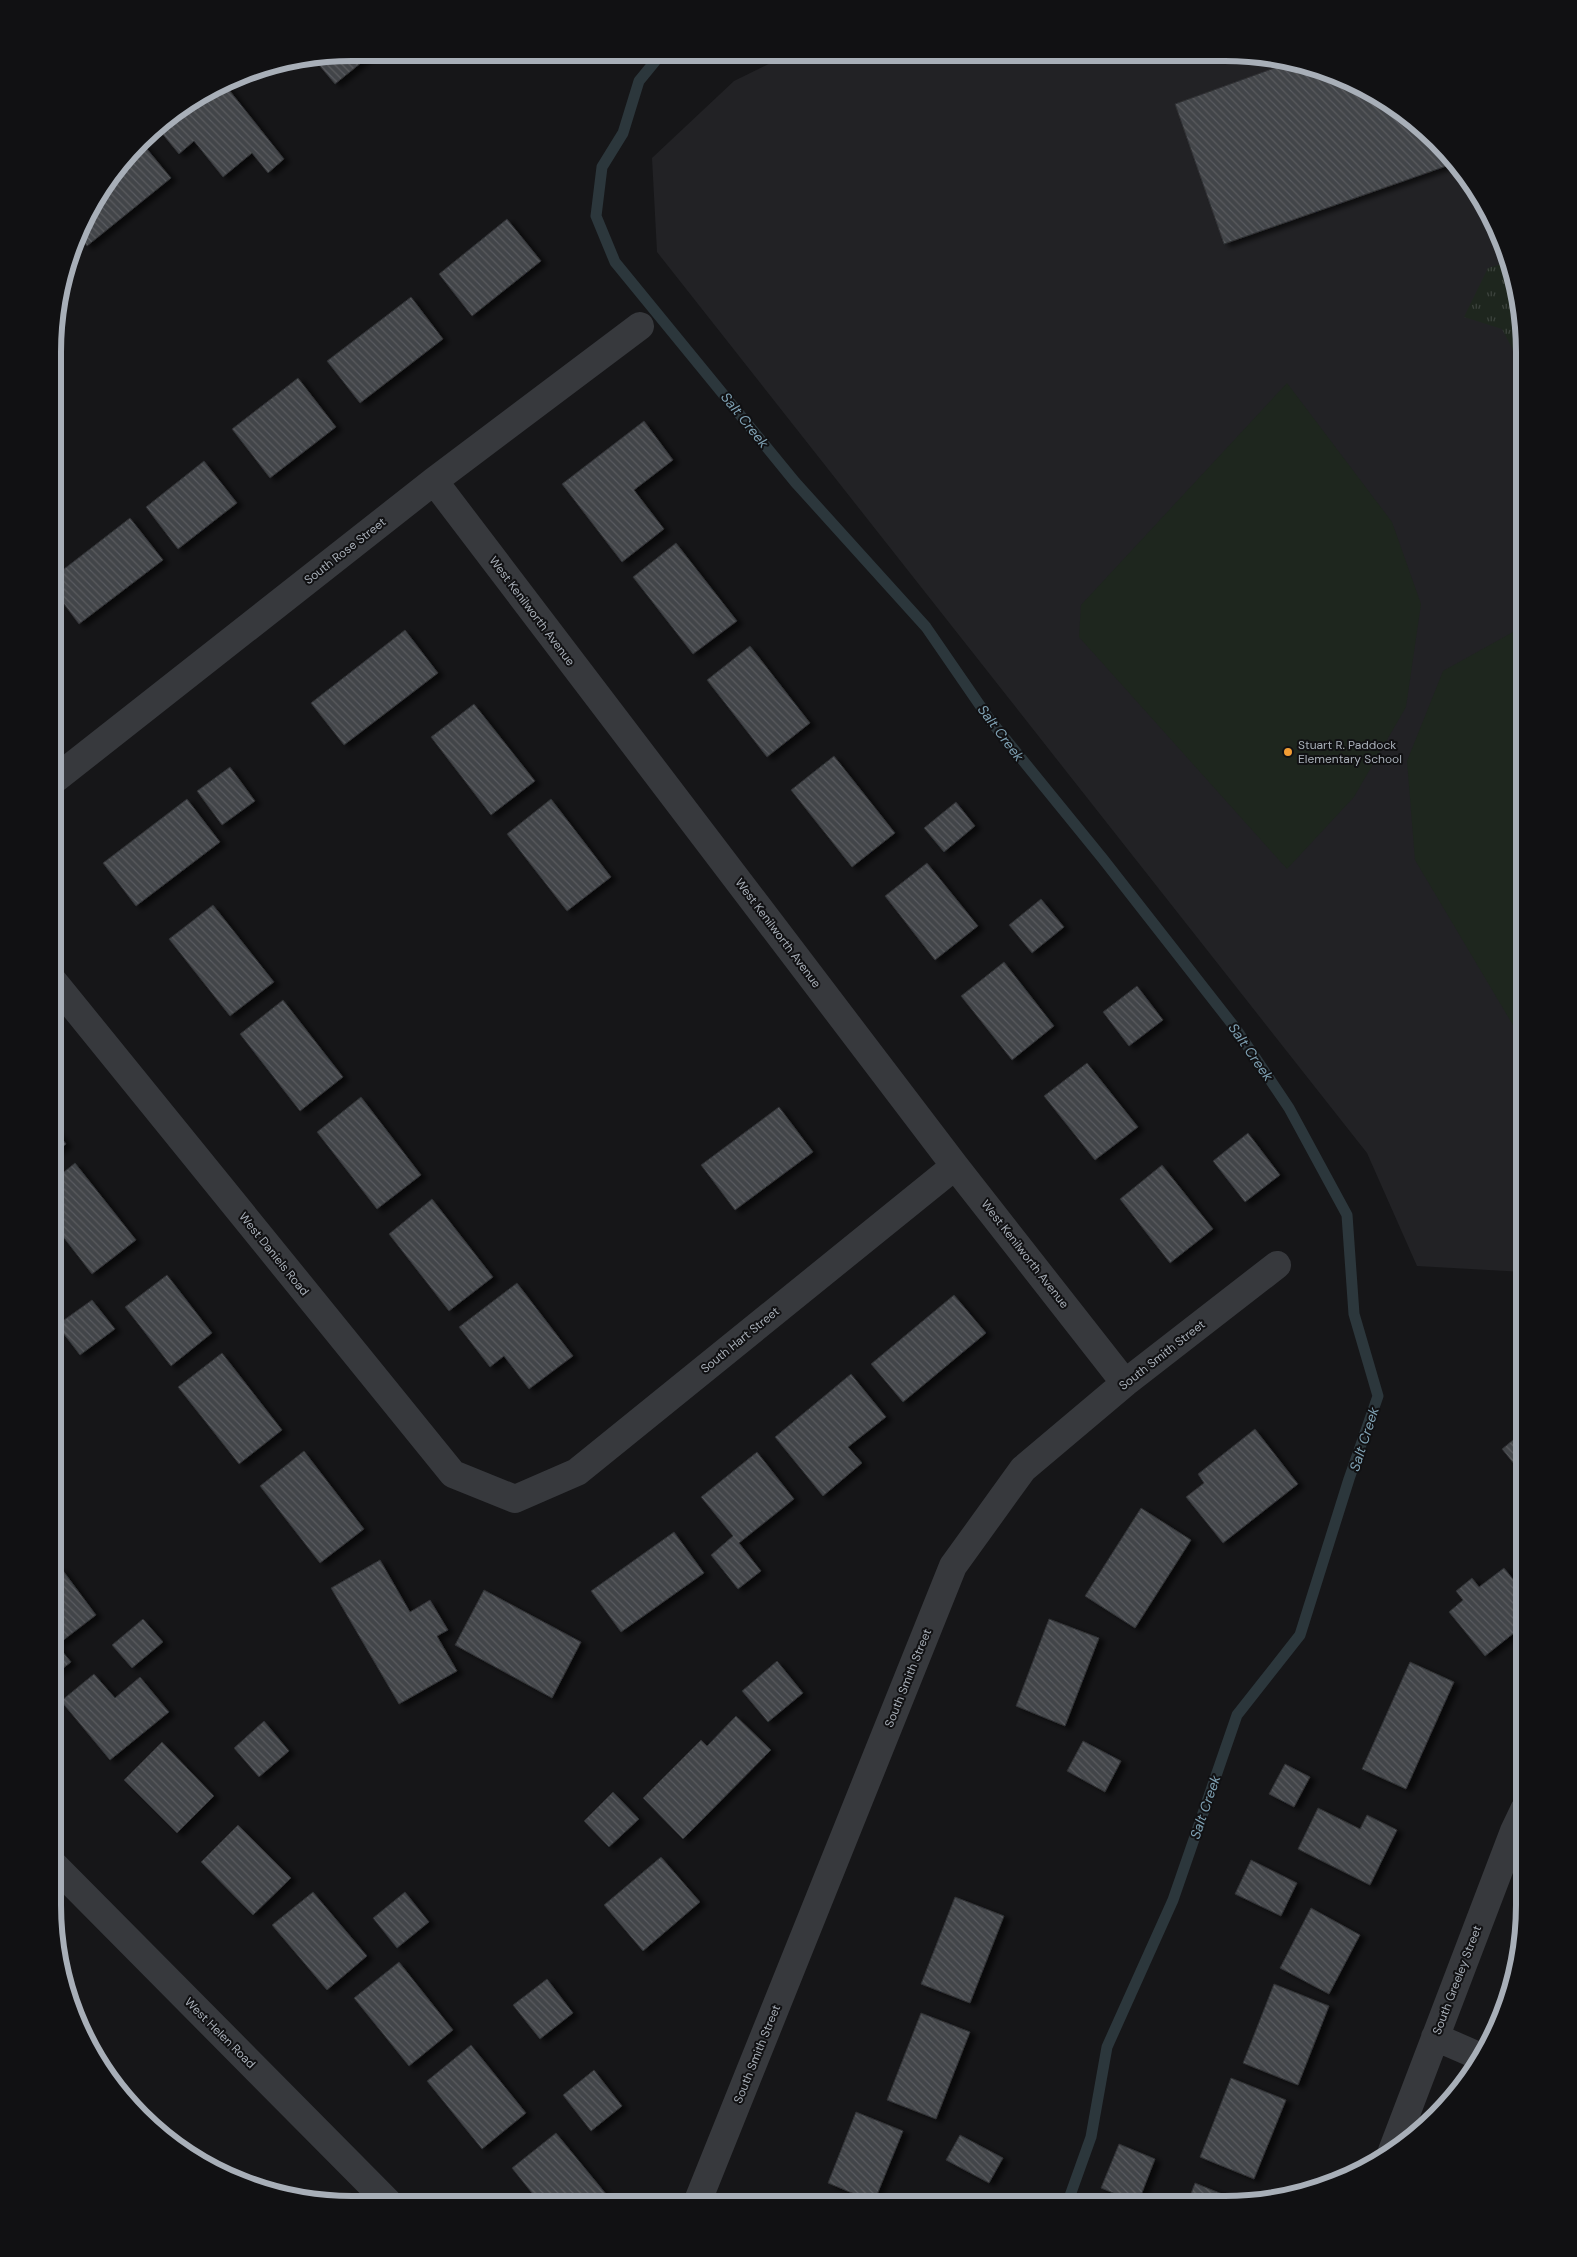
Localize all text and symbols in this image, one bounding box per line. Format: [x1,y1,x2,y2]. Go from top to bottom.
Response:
water label: Salt Creek [717,388,773,452]
street label: South Rose Street [301,514,389,588]
street label: West Kenilworth Avenue [485,553,579,669]
water label: Salt Creek [974,701,1029,766]
place label: Stuart R. Paddock Elementary School [1298,737,1402,767]
marker: Stuart R. Paddock Elementary School [1282,746,1294,758]
street label: West Kenilworth Avenue [731,875,825,991]
water label: Salt Creek [1225,1020,1278,1085]
street label: West Kenilworth Avenue [978,1197,1072,1312]
street label: West Daniels Road [235,1209,313,1299]
street label: South Hart Street [697,1303,783,1377]
street label: South Smith Street [1116,1316,1209,1394]
water label: Salt Creek [1345,1404,1383,1473]
street label: South Smith Street [881,1626,935,1730]
water label: Salt Creek [1186,1772,1225,1841]
street label: South Greeley Street [1429,1923,1485,2037]
street label: West Helen Road [181,1994,259,2072]
street label: South Smith Street [730,2002,784,2106]

